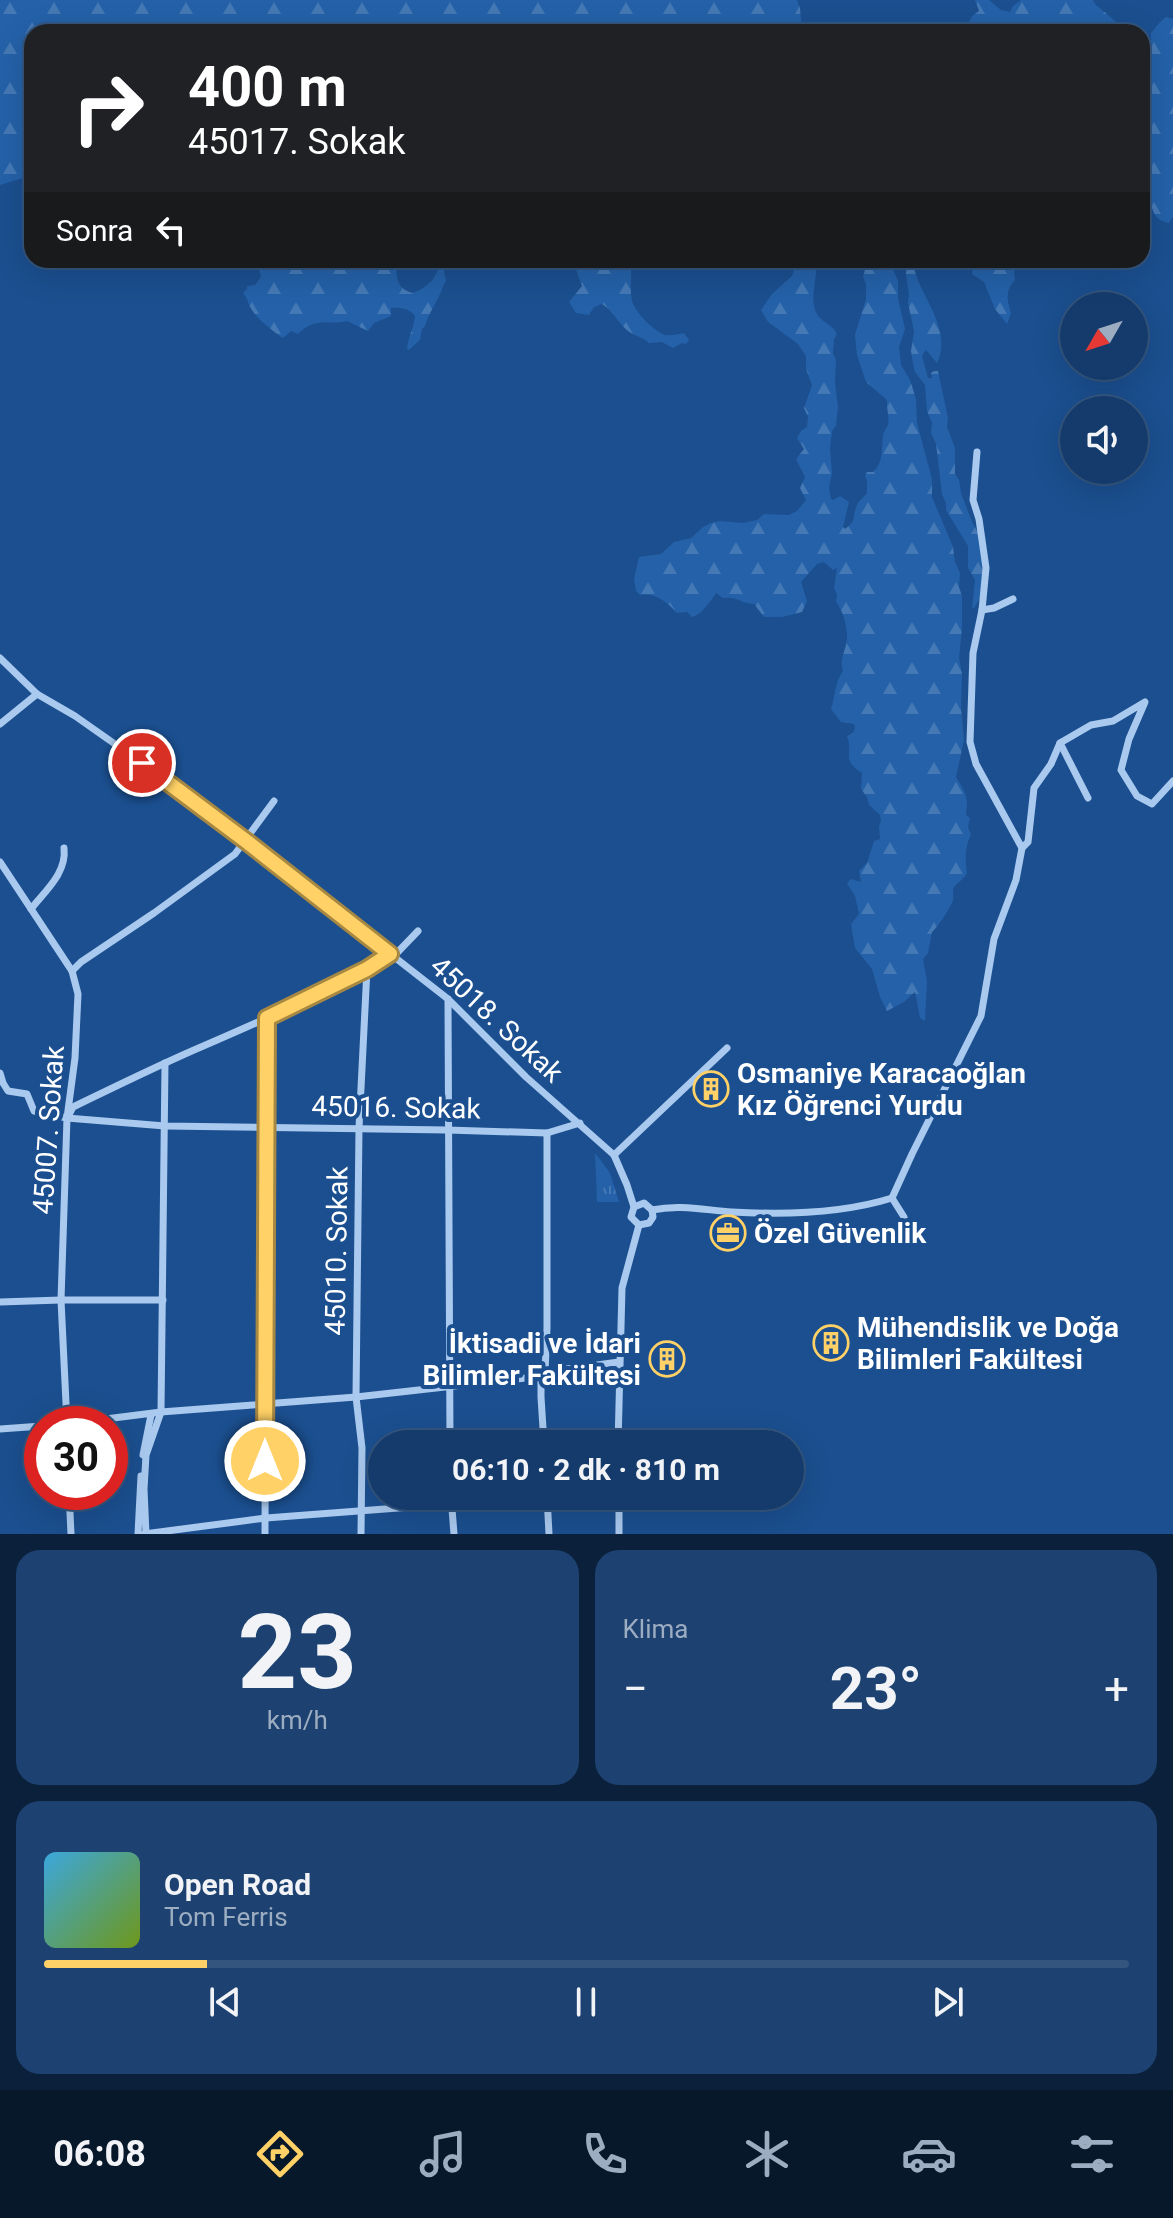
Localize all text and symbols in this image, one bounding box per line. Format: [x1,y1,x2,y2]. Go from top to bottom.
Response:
text: 400 m [188,54,347,120]
icon: right [56,56,160,160]
text: 45017. Sokak [188,121,406,163]
icon: left [149,208,193,252]
text: Sonra [56,213,133,248]
north arrow [1060,292,1148,380]
map controls [1060,292,1148,484]
button: sound [1060,396,1148,484]
pin [108,729,176,797]
icon: arrive [120,741,164,785]
street label: 45018. Sokak [424,950,570,1090]
street label: 45007. Sokak [26,1044,71,1216]
place label: Osmaniye Karacaoğlan Kız Öğrenci Yurdu [737,1057,1026,1122]
building icon: Osmaniye Karacaoğlan Kız Öğrenci Yurdu [692,1070,730,1108]
street label: 45016. Sokak [311,1090,482,1125]
street label: 45010. Sokak [319,1165,354,1336]
office icon: Özel Güvenlik [709,1214,747,1252]
place label: Özel Güvenlik [754,1217,927,1250]
place label: Mühendislik ve Doğa Bilimleri Fakültesi [857,1311,1119,1376]
building icon: Mühendislik ve Doğa Bilimleri Fakültesi [812,1324,850,1362]
place label: İktisadi ve İdari Bilimler Fakültesi [423,1327,641,1392]
building icon: İktisadi ve İdari Bilimler Fakültesi [648,1340,686,1378]
speed limit sign: 30 [24,1406,128,1510]
position arrow [223,1419,307,1503]
text: 06:10 · 2 dk · 810 m [452,1452,720,1487]
text: 23 [238,1592,357,1713]
text: Klima [623,1614,688,1644]
text: 23° [830,1653,922,1724]
text: − [623,1663,648,1715]
text: + [1104,1663,1129,1715]
text: km/h [267,1705,328,1735]
text: Open Road [164,1867,311,1902]
text: Tom Ferris [164,1902,288,1932]
icon: previous [203,1980,247,2024]
icon: pause [564,1980,608,2024]
icon: next [926,1980,970,2024]
icon: directions [252,2126,308,2182]
icon: music [415,2126,471,2182]
icon: phone [577,2126,633,2182]
icon: climate [739,2126,795,2182]
icon: car [901,2126,957,2182]
icon: filters [1064,2126,1120,2182]
text: 06:08 [53,2133,146,2175]

